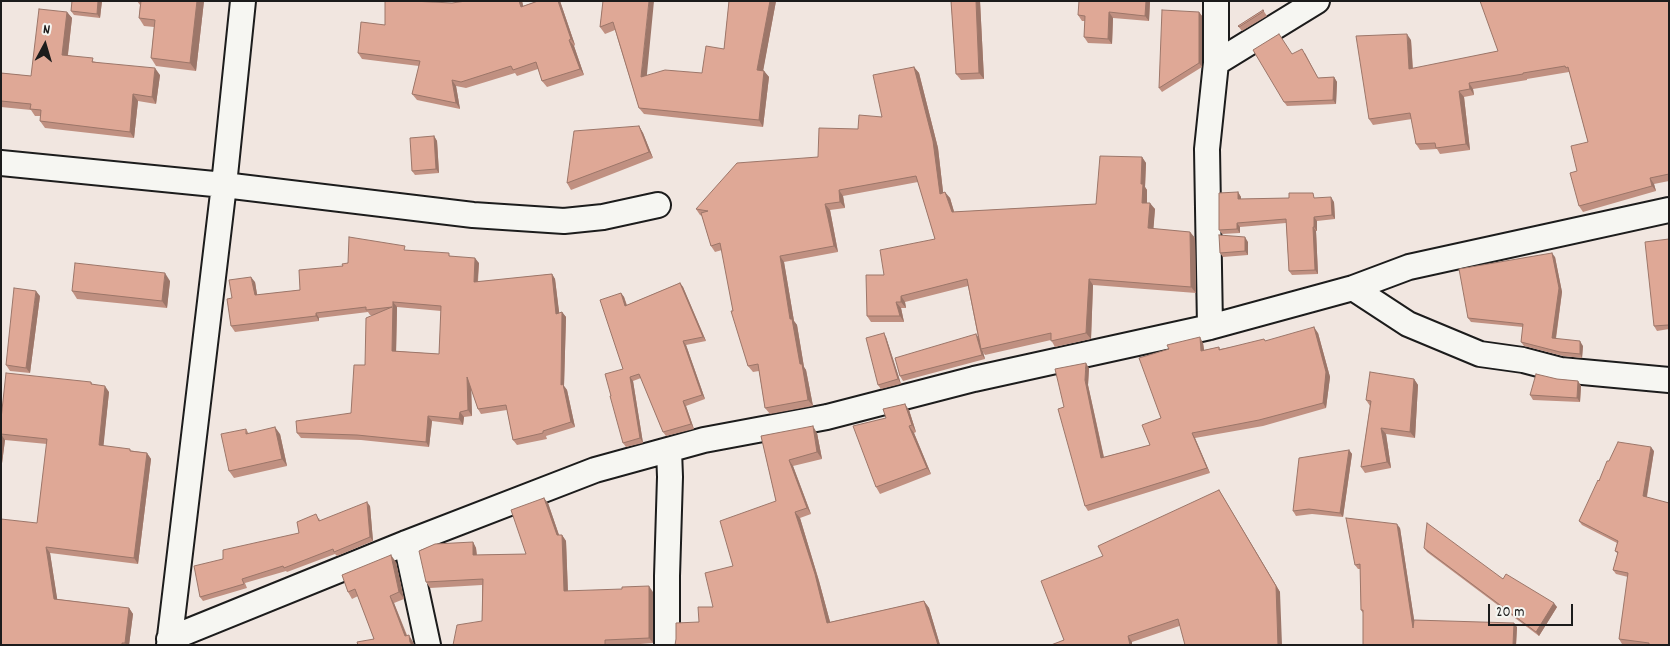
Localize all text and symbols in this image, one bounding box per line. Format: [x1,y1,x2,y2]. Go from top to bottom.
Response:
north arrow [20,20,70,70]
text: N [42,20,51,40]
scale bar [1490,594,1575,626]
text: 20 m [1496,602,1524,624]

